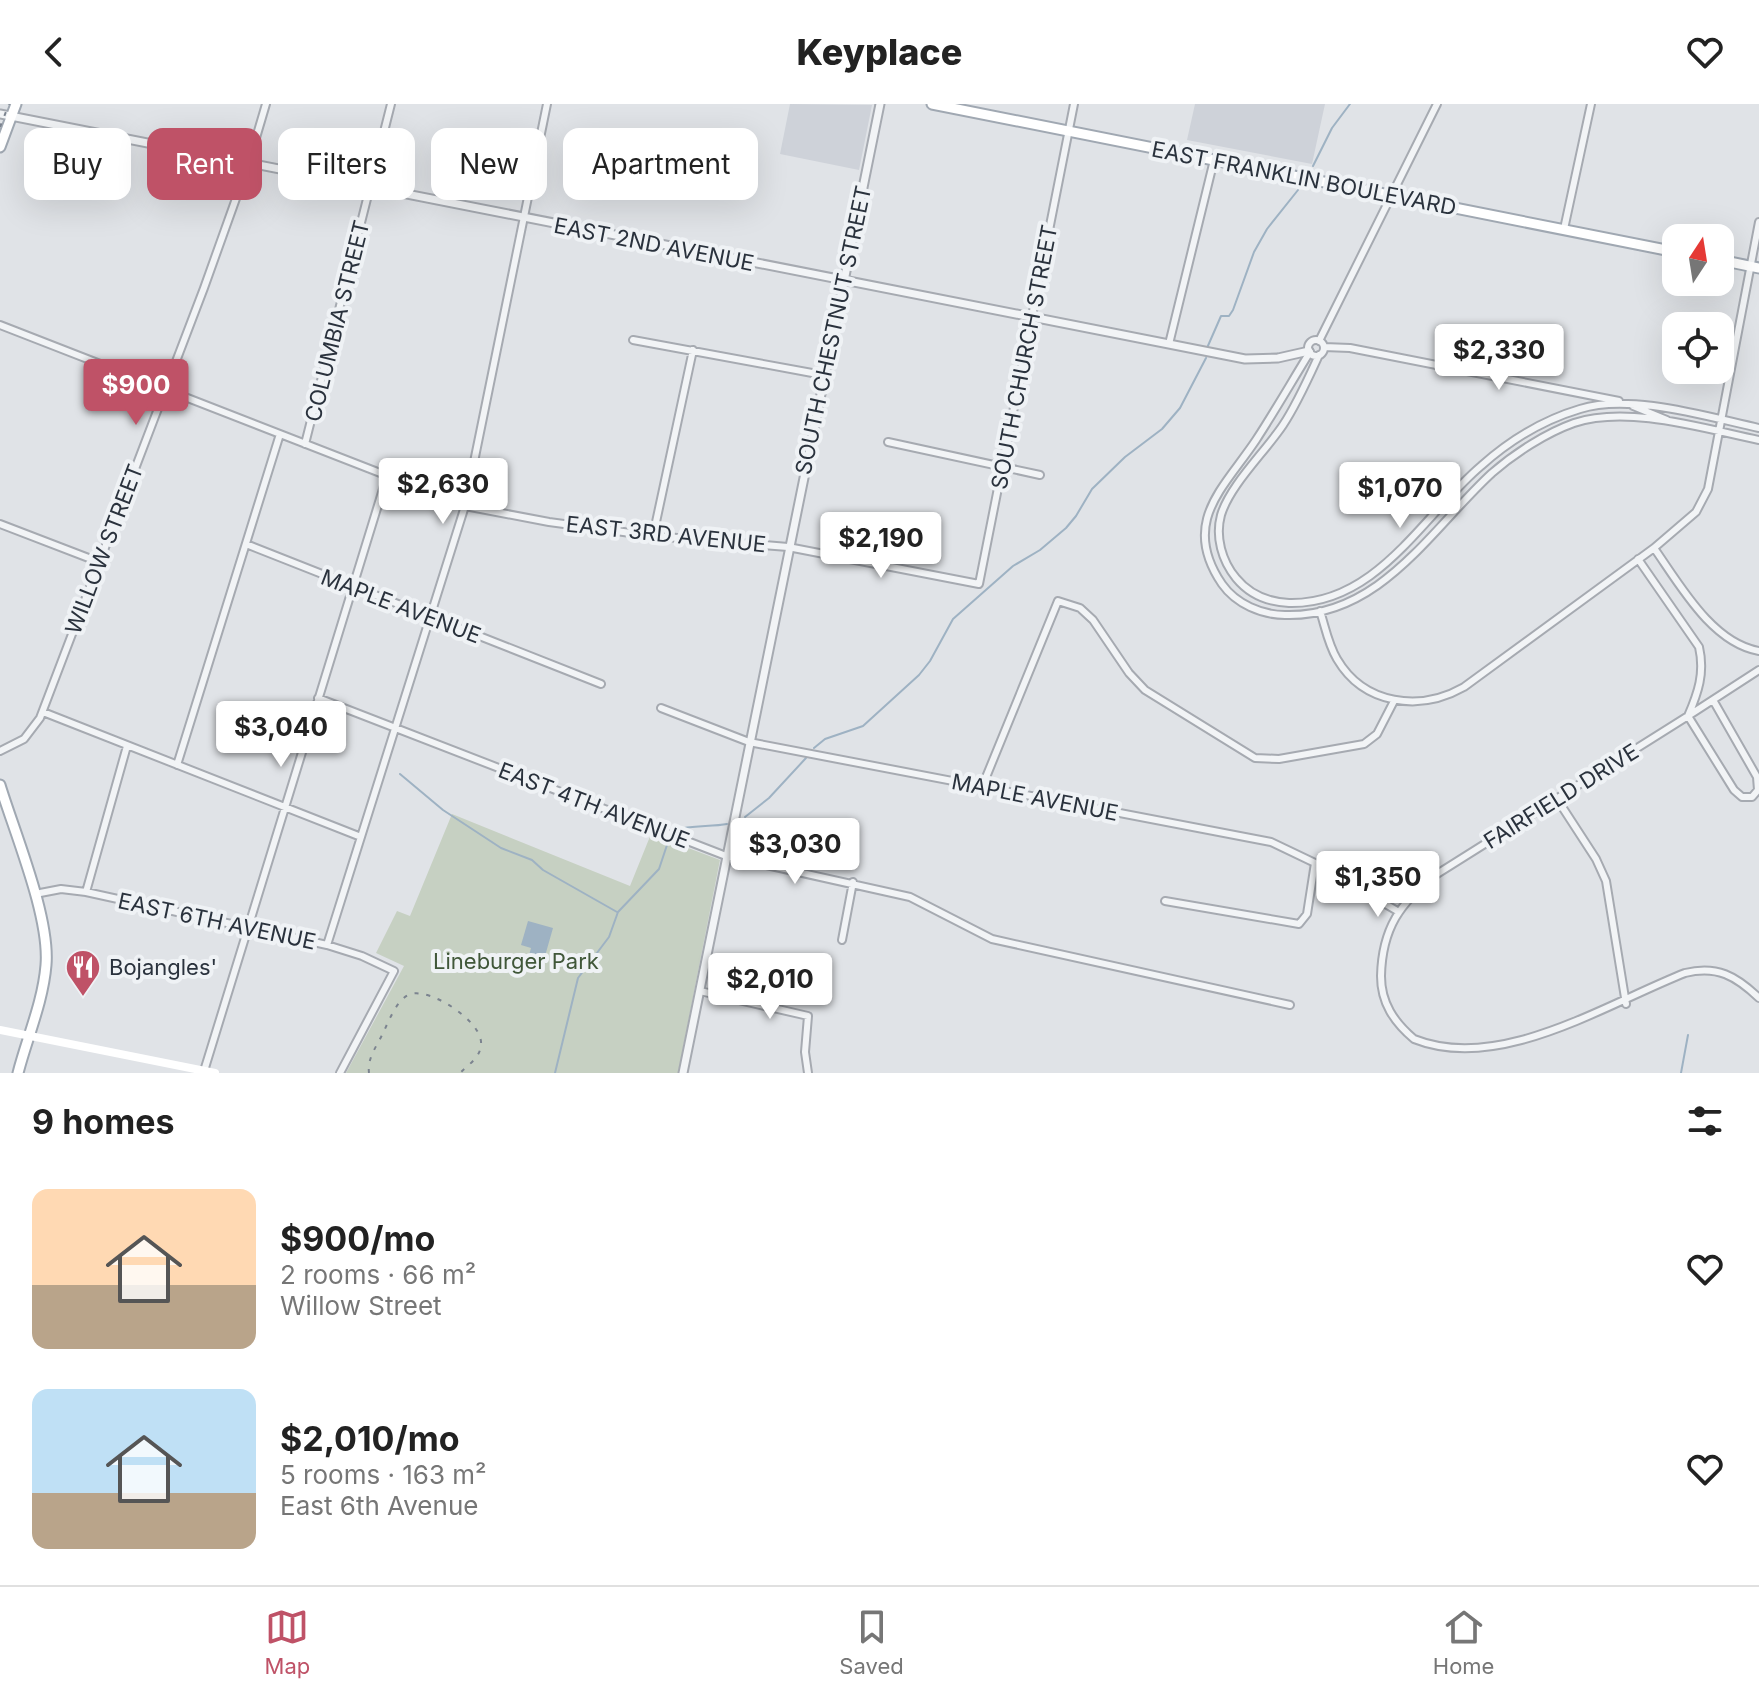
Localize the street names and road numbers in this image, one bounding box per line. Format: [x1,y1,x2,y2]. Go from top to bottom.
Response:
street label: EAST FRANKLIN BOULEVARD [1149,136,1459,220]
street label: SOUTH CHESTNUT STREET [790,183,876,477]
street label: EAST 2ND AVENUE [552,212,756,276]
street label: COLUMBIA STREET [299,218,375,424]
street label: SOUTH CHURCH STREET [986,223,1062,491]
street label: WILLOW STREET [60,460,148,638]
street label: EAST 3RD AVENUE [565,511,767,557]
street label: MAPLE AVENUE [317,564,485,648]
street label: FAIRFIELD DRIVE [1479,738,1643,854]
street label: EAST 4TH AVENUE [495,757,693,853]
street label: MAPLE AVENUE [949,768,1121,826]
street label: EAST 6TH AVENUE [116,887,318,955]

